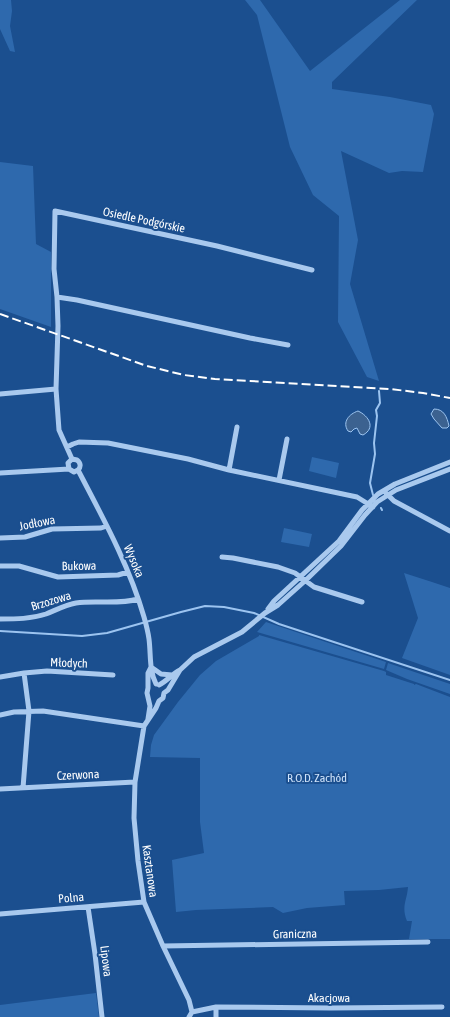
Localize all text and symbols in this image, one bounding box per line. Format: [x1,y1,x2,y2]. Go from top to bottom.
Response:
street label: Osiedle Podgórskie [102,204,186,236]
street label: Jodłowa [18,513,56,533]
street label: Wysoka [121,542,147,580]
street label: Bukowa [62,559,96,573]
street label: Brzozowa [29,588,73,614]
street label: Młodych [50,655,88,671]
street label: Czerwona [56,767,100,783]
park label: R.O.D. Zachód [287,771,347,785]
street label: Kasztanowa [139,844,161,898]
street label: Polna [57,890,85,906]
street label: Graniczna [273,927,317,941]
street label: Lipowa [97,945,115,977]
street label: Akacjowa [308,991,350,1005]

